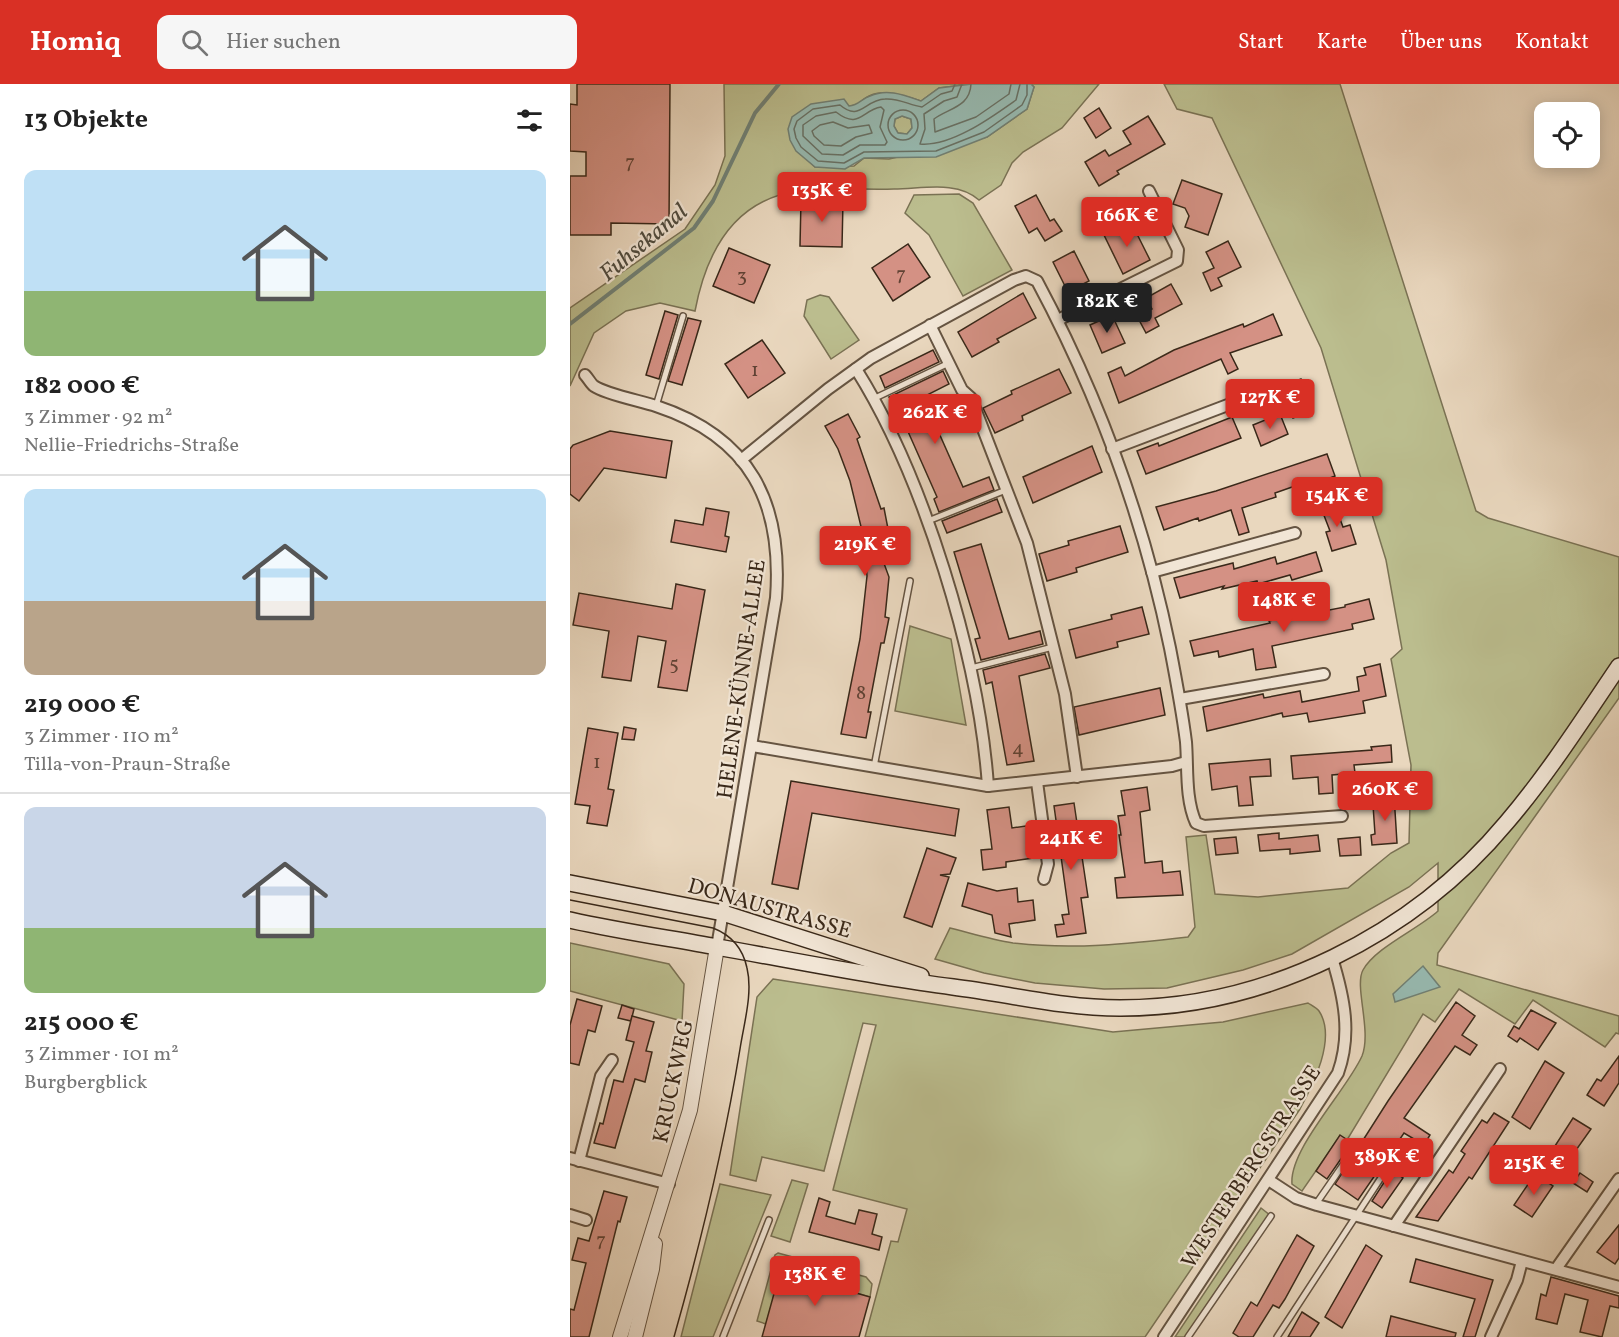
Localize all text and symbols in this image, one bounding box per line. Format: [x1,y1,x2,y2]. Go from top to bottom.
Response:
search box [157,15,577,69]
text: Homiq [30,23,121,62]
icon: search [178,26,211,59]
text: Hier suchen [226,27,341,58]
text: Start [1238,28,1284,57]
text: Karte [1317,28,1367,57]
text: Über uns [1400,28,1482,57]
text: Kontakt [1515,28,1589,57]
text: 13 Objekte [24,102,148,138]
map controls [1534,102,1600,168]
button: locate [1534,102,1600,168]
icon: filters [513,104,546,137]
house number: 7 [625,149,635,177]
pin: 135K € [773,172,871,223]
text: 135K € [791,177,853,205]
water label: Fuhsekanal [593,196,696,291]
pin: 166K € [1078,197,1176,248]
text: 166K € [1095,202,1159,230]
icon: home [231,209,339,317]
house number: 7 [896,261,906,289]
house number: 3 [737,263,747,291]
pin: 182K € [1058,283,1156,334]
text: 182K € [1076,288,1138,316]
house number: 1 [751,357,759,385]
text: 182 000 € [24,368,140,404]
pin: 127K € [1221,379,1319,430]
text: 127K € [1240,384,1300,412]
pin: 262K € [886,394,984,445]
text: 262K € [903,399,968,427]
text: 3 Zimmer · 92 m² [24,404,172,432]
text: Nellie-Friedrichs-Straße [24,432,239,460]
pin: 154K € [1288,477,1386,528]
text: 154K € [1306,482,1369,510]
pin: 219K € [816,526,914,577]
icon: home [231,528,339,636]
text: 219K € [834,531,896,559]
street label: HELENE-KÜNNE-ALLEE [710,558,775,801]
pin: 148K € [1235,582,1333,633]
text: 148K € [1252,587,1316,615]
house number: 5 [669,651,679,679]
house number: 8 [856,680,866,708]
text: 219 000 € [24,687,140,723]
text: 3 Zimmer · 110 m² [24,723,179,751]
house number: 4 [1012,735,1024,763]
house number: 1 [593,749,601,777]
text: Tilla-von-Praun-Straße [24,751,231,779]
pin: 260K € [1336,771,1434,822]
text: 260K € [1352,776,1418,804]
pin: 241K € [1022,820,1120,871]
text: 241K € [1039,825,1103,853]
icon: home [231,846,339,954]
street label: DONAUSTRASSE [684,871,855,948]
text: 215 000 € [24,1005,139,1041]
street label: KRUCKWEG [646,1017,703,1146]
text: 3 Zimmer · 101 m² [24,1041,179,1069]
street label: WESTERBERGSTRASSE [1175,1060,1330,1275]
text: Burgbergblick [24,1069,147,1097]
pin: 389K € [1338,1138,1436,1189]
text: 389K € [1354,1143,1420,1171]
pin: 215K € [1485,1145,1583,1196]
text: 215K € [1503,1150,1565,1178]
house number: 7 [596,1227,606,1255]
pin: 138K € [766,1256,864,1307]
text: 138K € [784,1261,846,1289]

